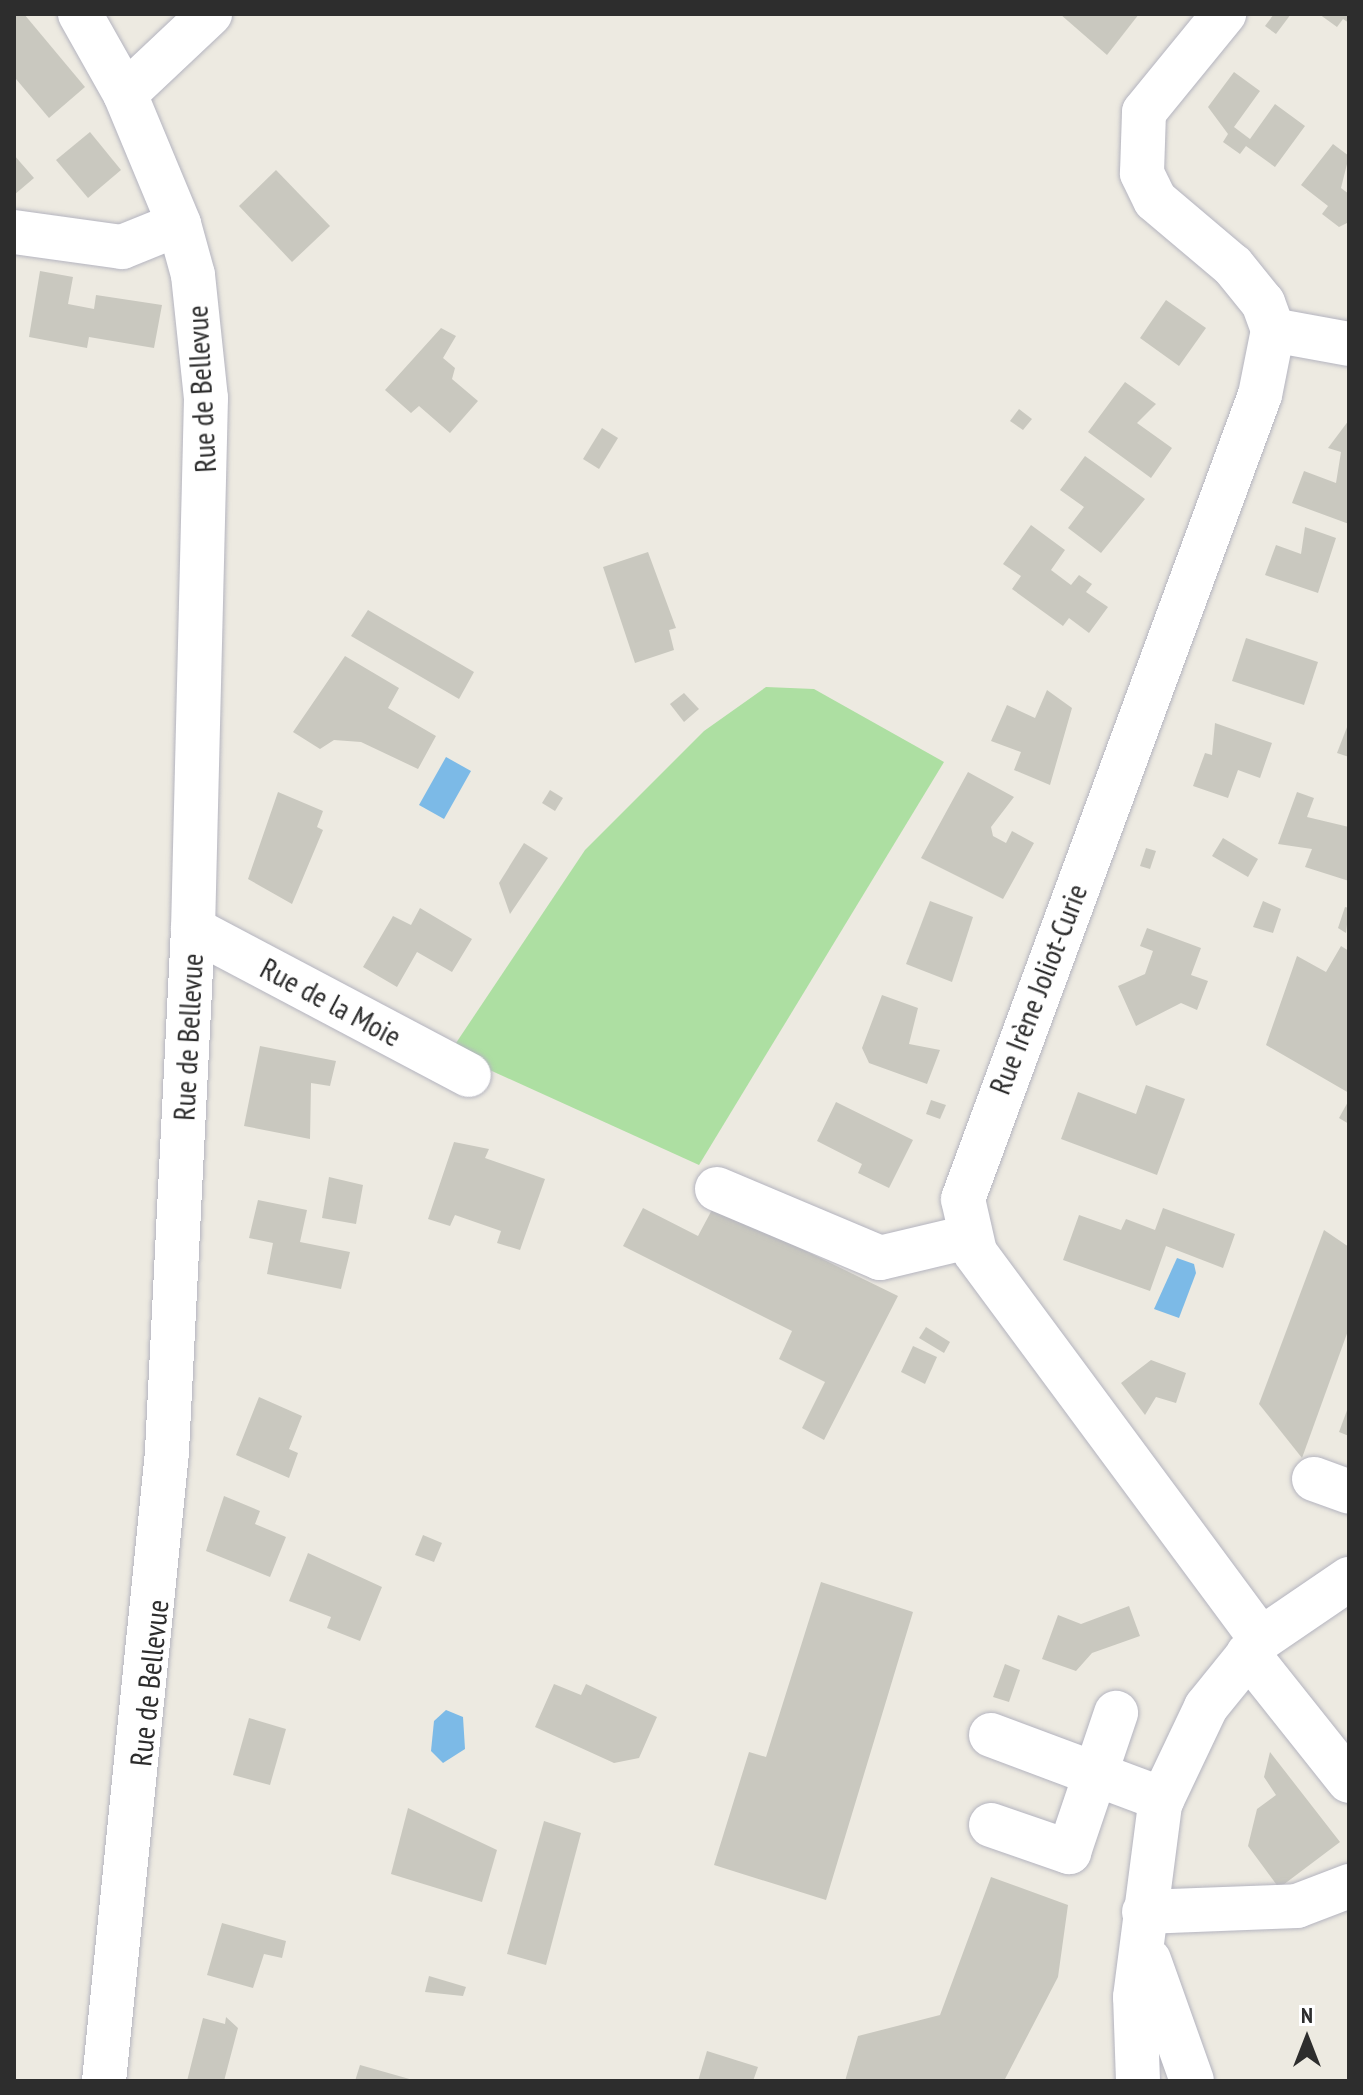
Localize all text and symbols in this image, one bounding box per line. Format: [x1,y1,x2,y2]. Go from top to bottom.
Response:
street label: Rue de Bellevue [179,305,223,473]
street label: Rue Irène Joliot-Curie [981,879,1095,1099]
street label: Rue de la Moie [254,950,408,1054]
street label: Rue de Bellevue [166,953,210,1121]
street label: Rue de Bellevue [122,1598,176,1768]
north arrow [1267,1999,1347,2079]
text: N [1301,2001,1313,2029]

